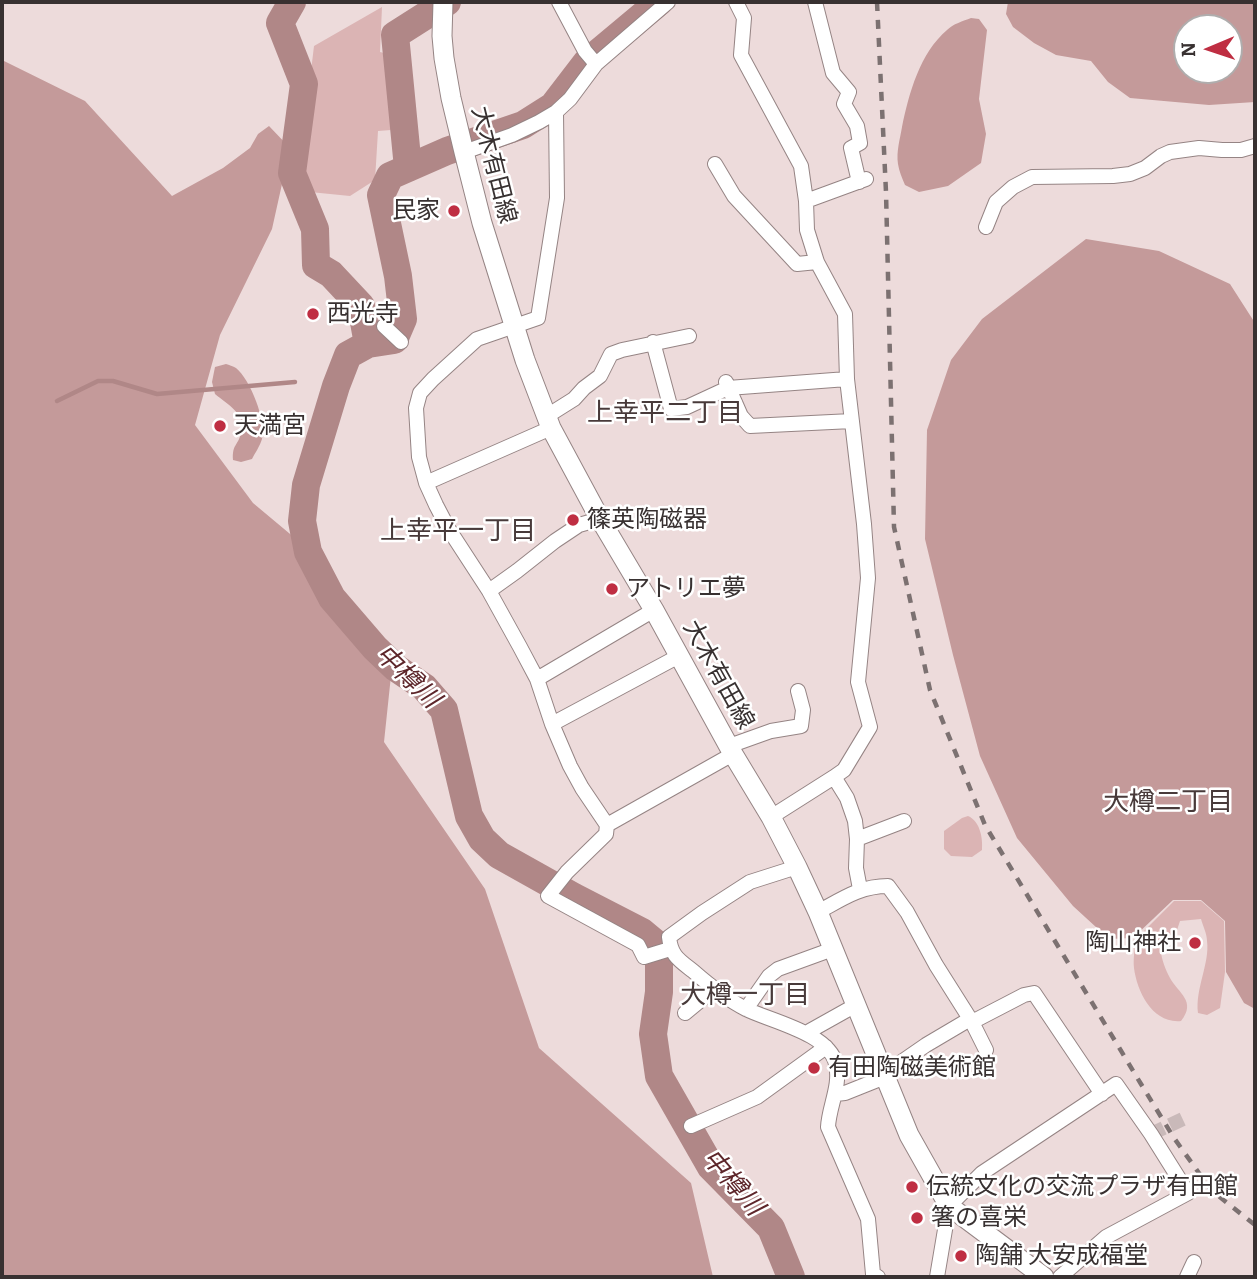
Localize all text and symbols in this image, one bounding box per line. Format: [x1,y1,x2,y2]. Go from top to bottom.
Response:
north arrow [1173,14,1243,84]
text: N [1177,42,1200,57]
street label: 大木有田線 [465,103,521,227]
place label: 民家 [392,197,440,225]
marker: 民家 [446,203,462,219]
place label: 西光寺 [327,300,399,328]
marker: 西光寺 [305,306,321,322]
district label: 上幸平二丁目 [587,398,743,430]
place label: 天満宮 [234,412,306,440]
marker: 天満宮 [212,418,228,434]
place label: 篠英陶磁器 [587,506,707,534]
marker: 篠英陶磁器 [565,512,581,528]
district label: 上幸平一丁目 [380,516,536,548]
place label: アトリエ夢 [626,575,746,603]
marker: アトリエ夢 [604,581,620,597]
street label: 大木有田線 [676,616,760,734]
water label: 中樽川 [368,639,446,715]
district label: 大樽二丁目 [1103,787,1233,819]
place label: 陶山神社 [1085,929,1181,957]
marker: 陶山神社 [1187,935,1203,951]
district label: 大樽一丁目 [680,980,810,1012]
place label: 有田陶磁美術館 [828,1054,996,1082]
marker: 有田陶磁美術館 [806,1060,822,1076]
water label: 中樽川 [695,1143,769,1223]
place label: 伝統文化の交流プラザ有田館 [926,1173,1238,1201]
marker: 伝統文化の交流プラザ有田館 [904,1179,920,1195]
place label: 箸の喜栄 [931,1204,1027,1232]
marker: 箸の喜栄 [909,1210,925,1226]
place label: 陶舗 大安成福堂 [975,1242,1148,1270]
marker: 陶舗 大安成福堂 [953,1248,969,1264]

